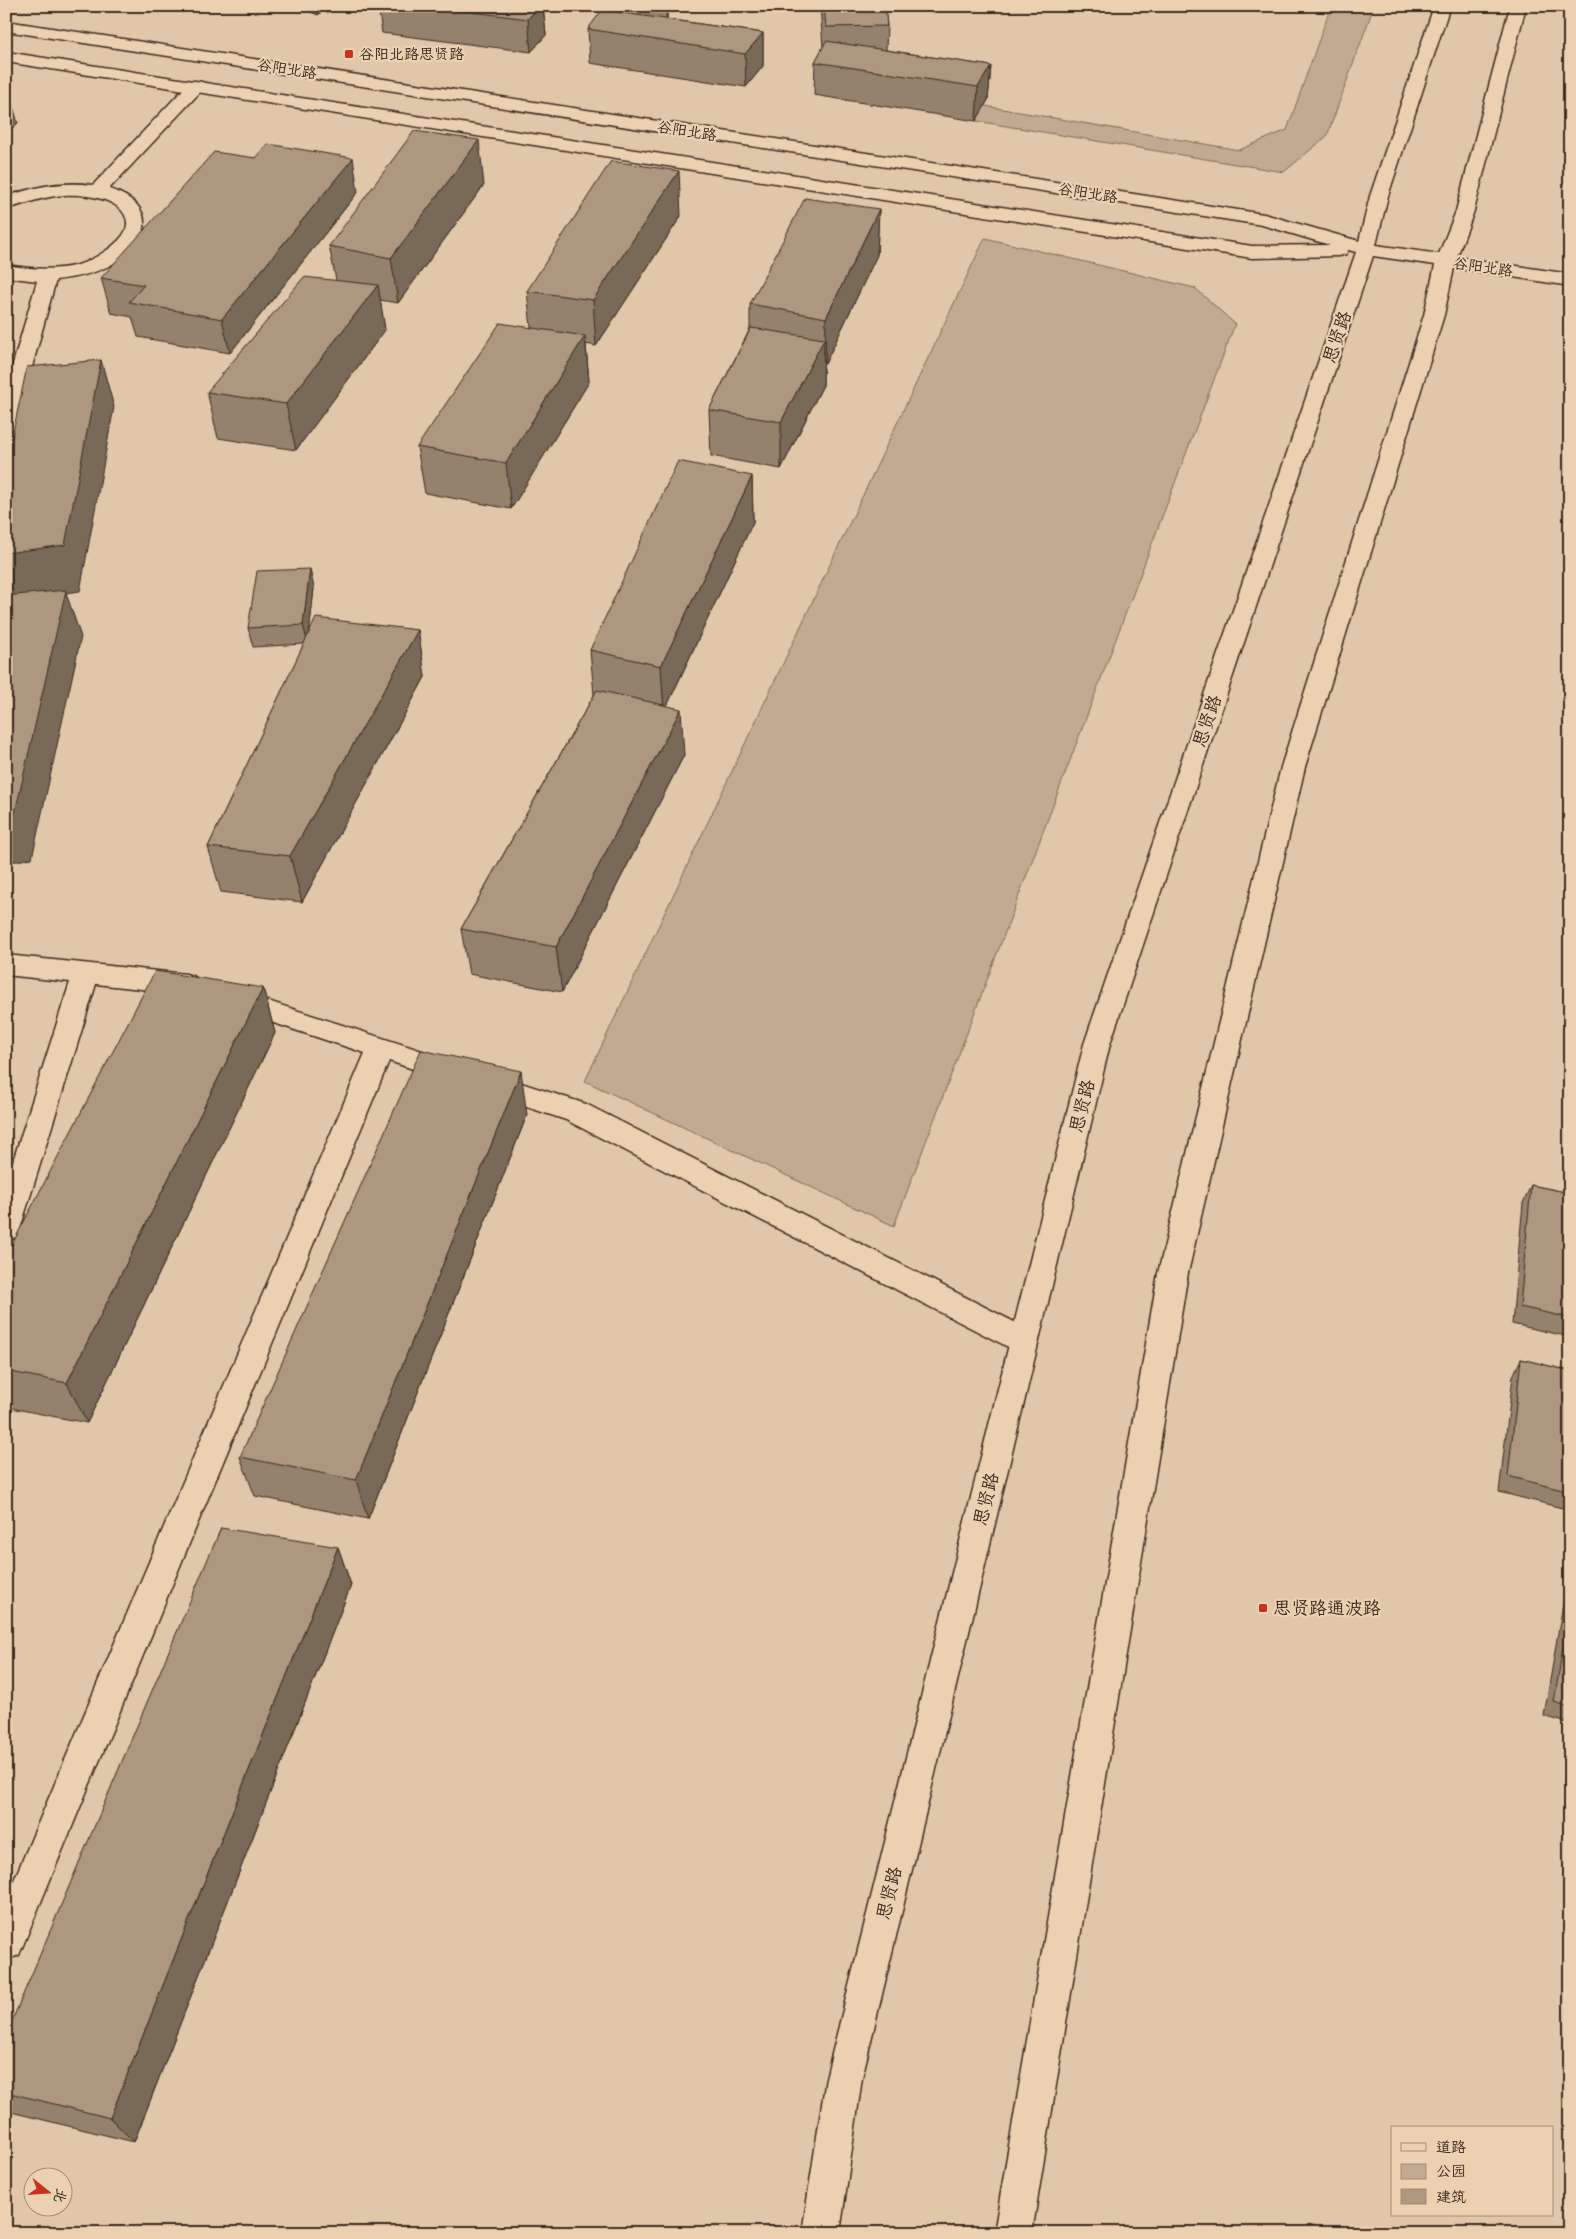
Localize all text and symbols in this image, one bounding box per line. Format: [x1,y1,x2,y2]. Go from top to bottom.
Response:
place label: 谷阳北路思贤路 [359,43,464,67]
marker: 谷阳北路思贤路 [343,48,355,60]
street label: 谷阳北路 [255,53,318,87]
street label: 谷阳北路 [655,115,718,149]
street label: 谷阳北路 [1056,177,1119,211]
street label: 谷阳北路 [1451,252,1514,284]
street label: 思贤路 [1316,307,1361,368]
street label: 思贤路 [1186,691,1231,752]
street label: 思贤路 [1063,1077,1104,1136]
street label: 思贤路 [967,1470,1008,1529]
place label: 思贤路通波路 [1273,1595,1381,1624]
marker: 思贤路通波路 [1257,1602,1269,1614]
street label: 思贤路 [870,1864,911,1923]
legend [1391,2126,1554,2216]
text: 道路 [1436,2136,1466,2160]
text: 公园 [1436,2160,1466,2184]
north arrow [22,2166,72,2216]
text: 北 [47,2186,72,2205]
text: 建筑 [1436,2186,1466,2210]

